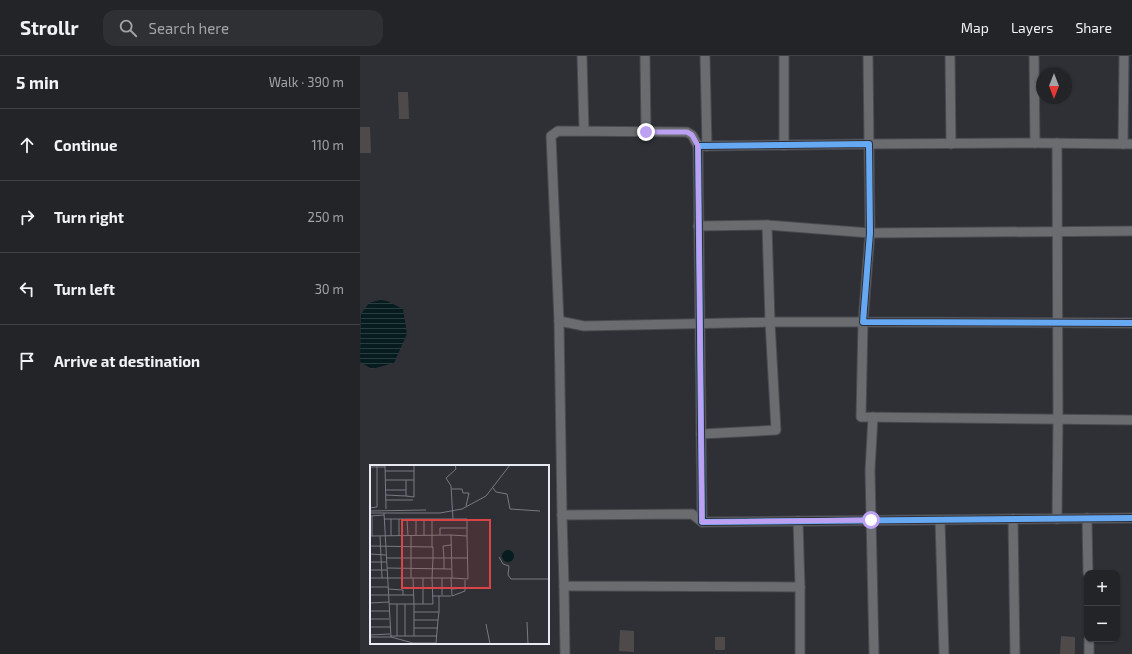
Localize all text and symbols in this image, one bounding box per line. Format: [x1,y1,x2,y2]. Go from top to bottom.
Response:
search box [103,10,383,46]
text: Strollr [20,16,79,39]
icon: search [117,17,139,39]
text: Search here [149,19,229,37]
text: Map [961,19,989,36]
text: Layers [1011,19,1053,36]
text: Share [1075,19,1112,36]
north arrow [1036,68,1072,104]
text: 5 min [16,72,59,92]
text: Walk · 390 m [269,74,344,90]
route end [637,123,655,141]
icon: ahead [16,134,38,156]
text: Continue [54,136,117,154]
text: 110 m [312,137,344,153]
icon: right [16,206,38,228]
text: Turn right [54,208,124,226]
text: 250 m [308,209,344,225]
icon: left [16,278,38,300]
text: Turn left [54,280,115,298]
text: 30 m [315,281,344,297]
icon: arrive [16,350,38,372]
text: Arrive at destination [54,352,200,370]
inset map [370,465,549,644]
route start [862,511,880,529]
map controls [1084,570,1120,642]
button: + [1084,570,1120,606]
button: − [1084,606,1120,642]

